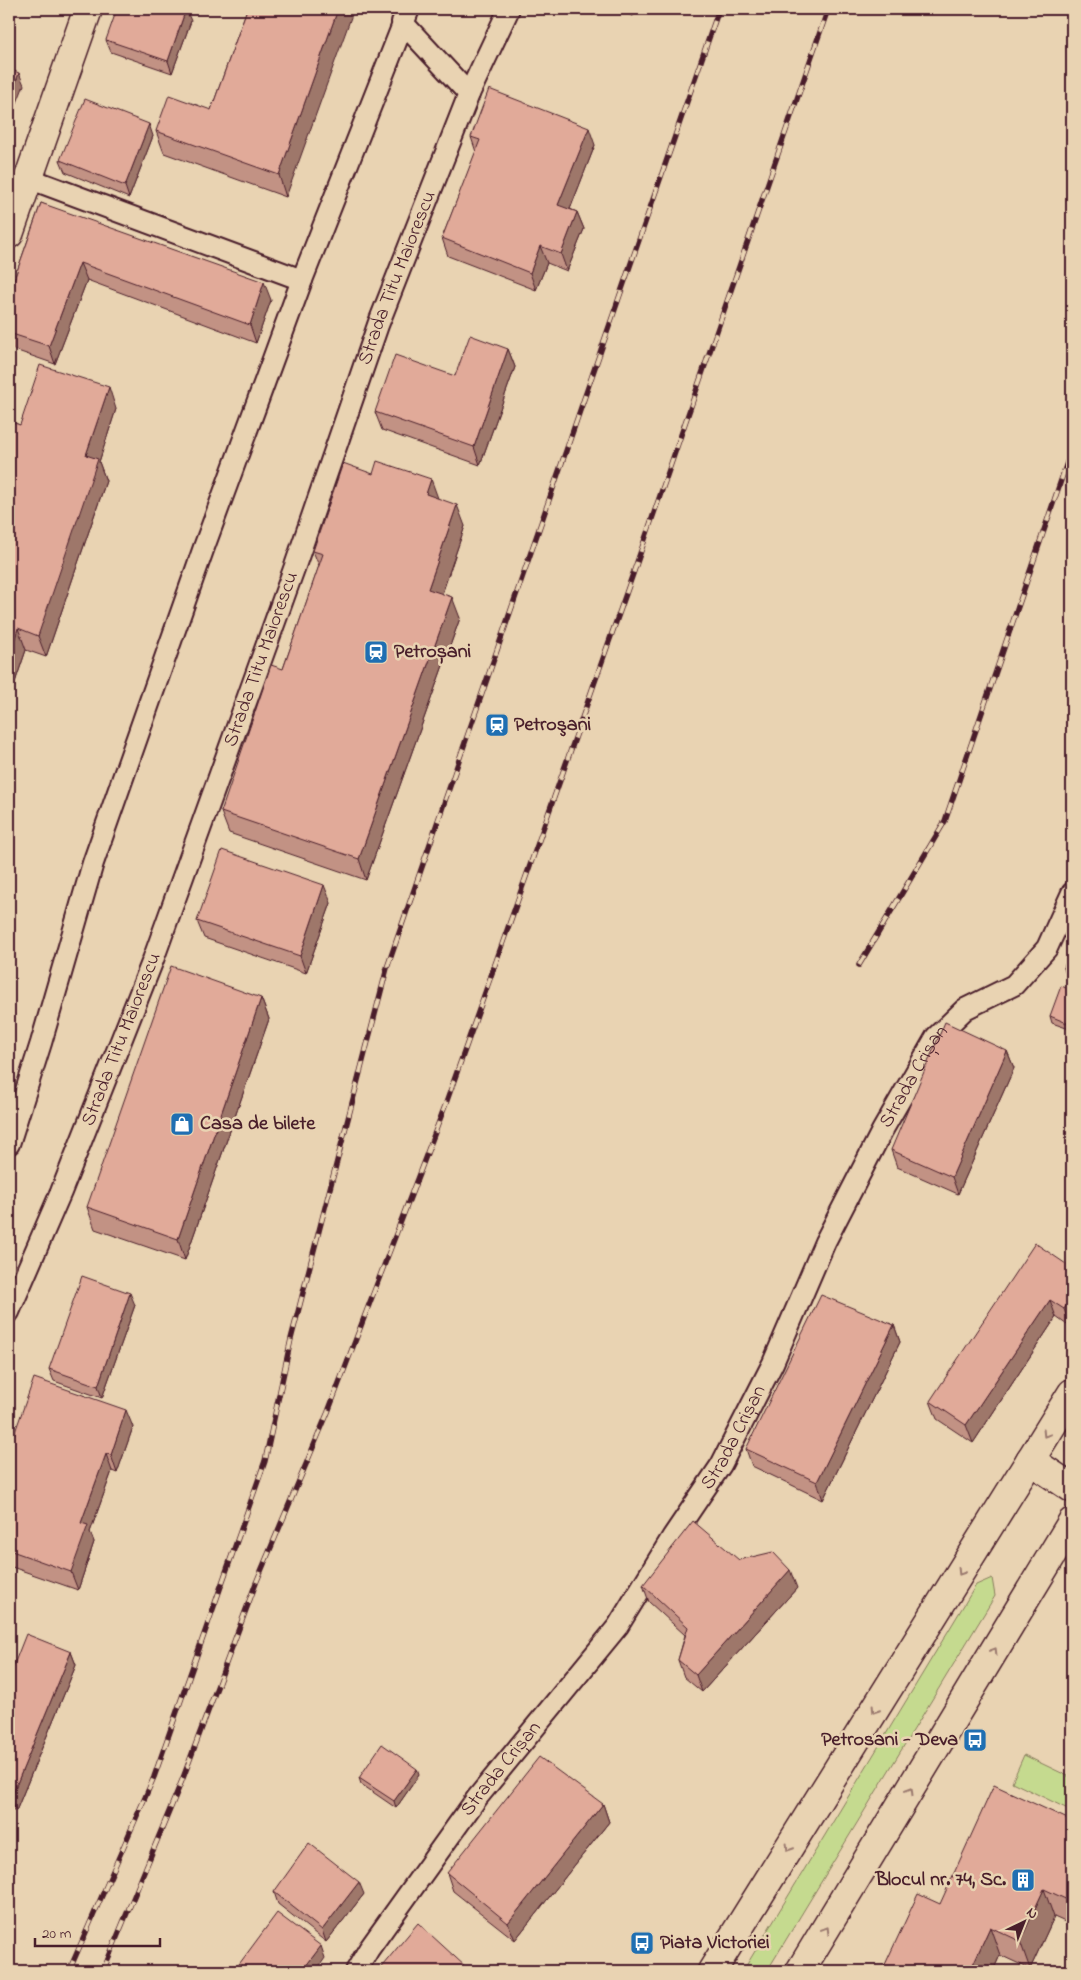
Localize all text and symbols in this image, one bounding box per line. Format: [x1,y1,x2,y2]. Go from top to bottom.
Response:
street label: Strada Titu Maiorescu [351,186,444,369]
street label: Strada Titu Maiorescu [216,568,306,751]
place label: Petroșani [394,638,471,667]
station icon: Petroșani [363,639,389,665]
place label: Petroşani [514,711,591,740]
station icon: Petroşani [484,712,510,738]
street label: Strada Titu Maiorescu [74,949,169,1130]
street label: Strada Crișan [872,1018,955,1133]
place label: Casa de bilete [200,1110,316,1139]
shop icon: Casa de bilete [169,1111,195,1137]
street label: Strada Crișan [694,1380,774,1496]
one-way arrow [1043,1429,1053,1438]
one-way arrow [957,1567,967,1576]
one-way arrow [987,1648,997,1657]
one-way arrow [871,1705,881,1714]
street label: Strada Crișan [454,1715,549,1823]
place label: Petrosani - Deva [821,1726,958,1755]
bus stop icon: Petrosani - Deva [962,1727,988,1753]
one-way arrow [903,1787,913,1796]
one-way arrow [785,1843,795,1852]
place label: Blocul nr. 74, Sc. [875,1866,1006,1895]
building icon: Blocul nr. 74, Sc. [1010,1867,1036,1893]
north arrow [998,1898,1048,1948]
text: N [1021,1903,1042,1924]
scale bar [35,1915,160,1947]
text: 20 m [42,1923,72,1945]
one-way arrow [819,1926,829,1935]
place label: Piata Victoriei [660,1929,770,1958]
bus stop icon: Piata Victoriei [629,1930,655,1956]

